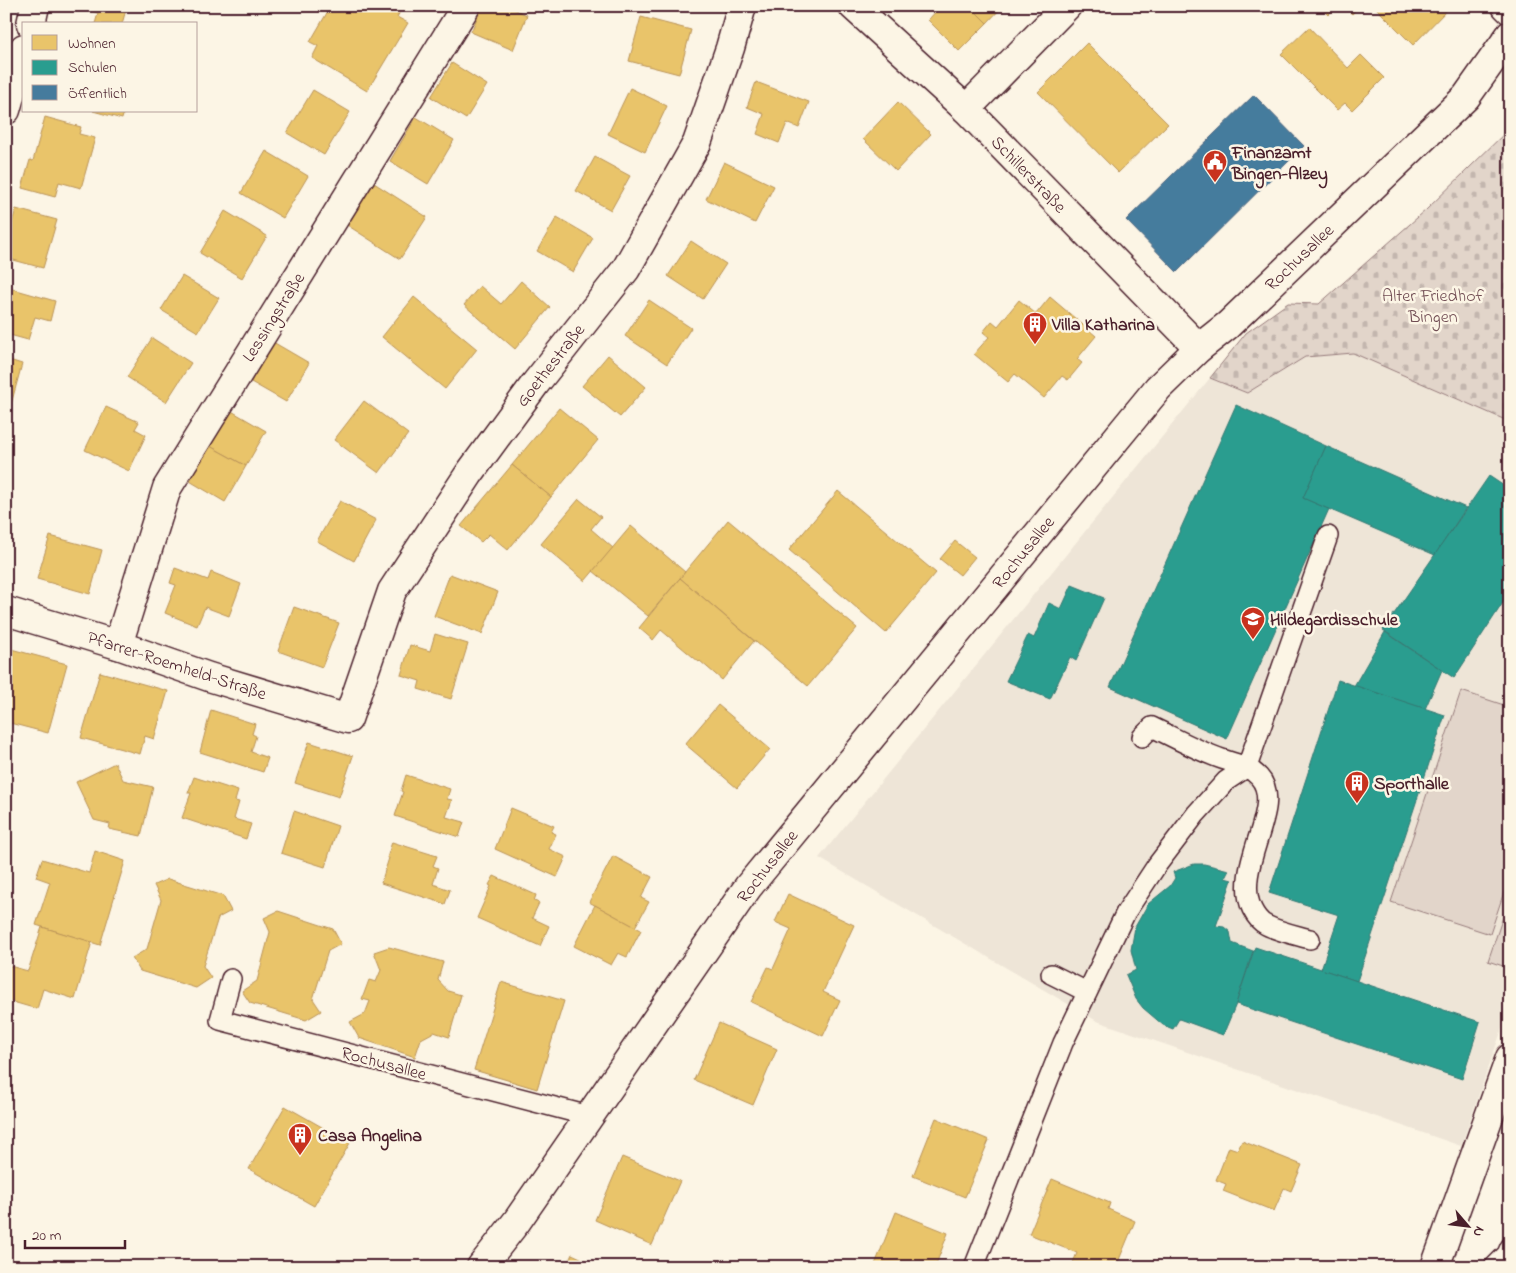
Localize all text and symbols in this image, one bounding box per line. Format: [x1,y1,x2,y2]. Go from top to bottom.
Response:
legend [22,22,198,112]
text: Wohnen [68,33,116,55]
text: Schulen [68,57,117,79]
text: Öffentlich [68,83,127,105]
street label: Schillerstraße [984,131,1072,221]
place label: Finanzamt Bingen-Alzey [1231,141,1328,189]
public building icon: Finanzamt Bingen-Alzey [1202,149,1228,183]
street label: Rochusallee [1260,218,1341,298]
street label: Lessingstraße [237,267,314,368]
park label: Alter Friedhof Bingen [1382,284,1485,332]
building icon: Villa Katharina [1022,311,1048,345]
place label: Villa Katharina [1051,313,1155,339]
street label: Goethestraße [511,318,593,413]
street label: Rochusallee [987,510,1063,595]
school or university icon: Hildegardisschule [1240,606,1266,640]
place label: Hildegardisschule [1270,608,1399,635]
street label: Pfarrer-Roemheld-Straße [83,626,270,708]
building icon: Sporthalle [1344,770,1370,804]
place label: Sporthalle [1374,772,1450,798]
street label: Rochusallee [732,824,806,910]
street label: Rochusallee [338,1041,430,1089]
building icon: Casa Angelina [287,1122,313,1156]
place label: Casa Angelina [318,1124,422,1151]
north arrow [1444,1200,1494,1250]
scale bar [25,1218,125,1250]
text: N [1467,1222,1490,1241]
text: 20 m [32,1225,62,1247]

